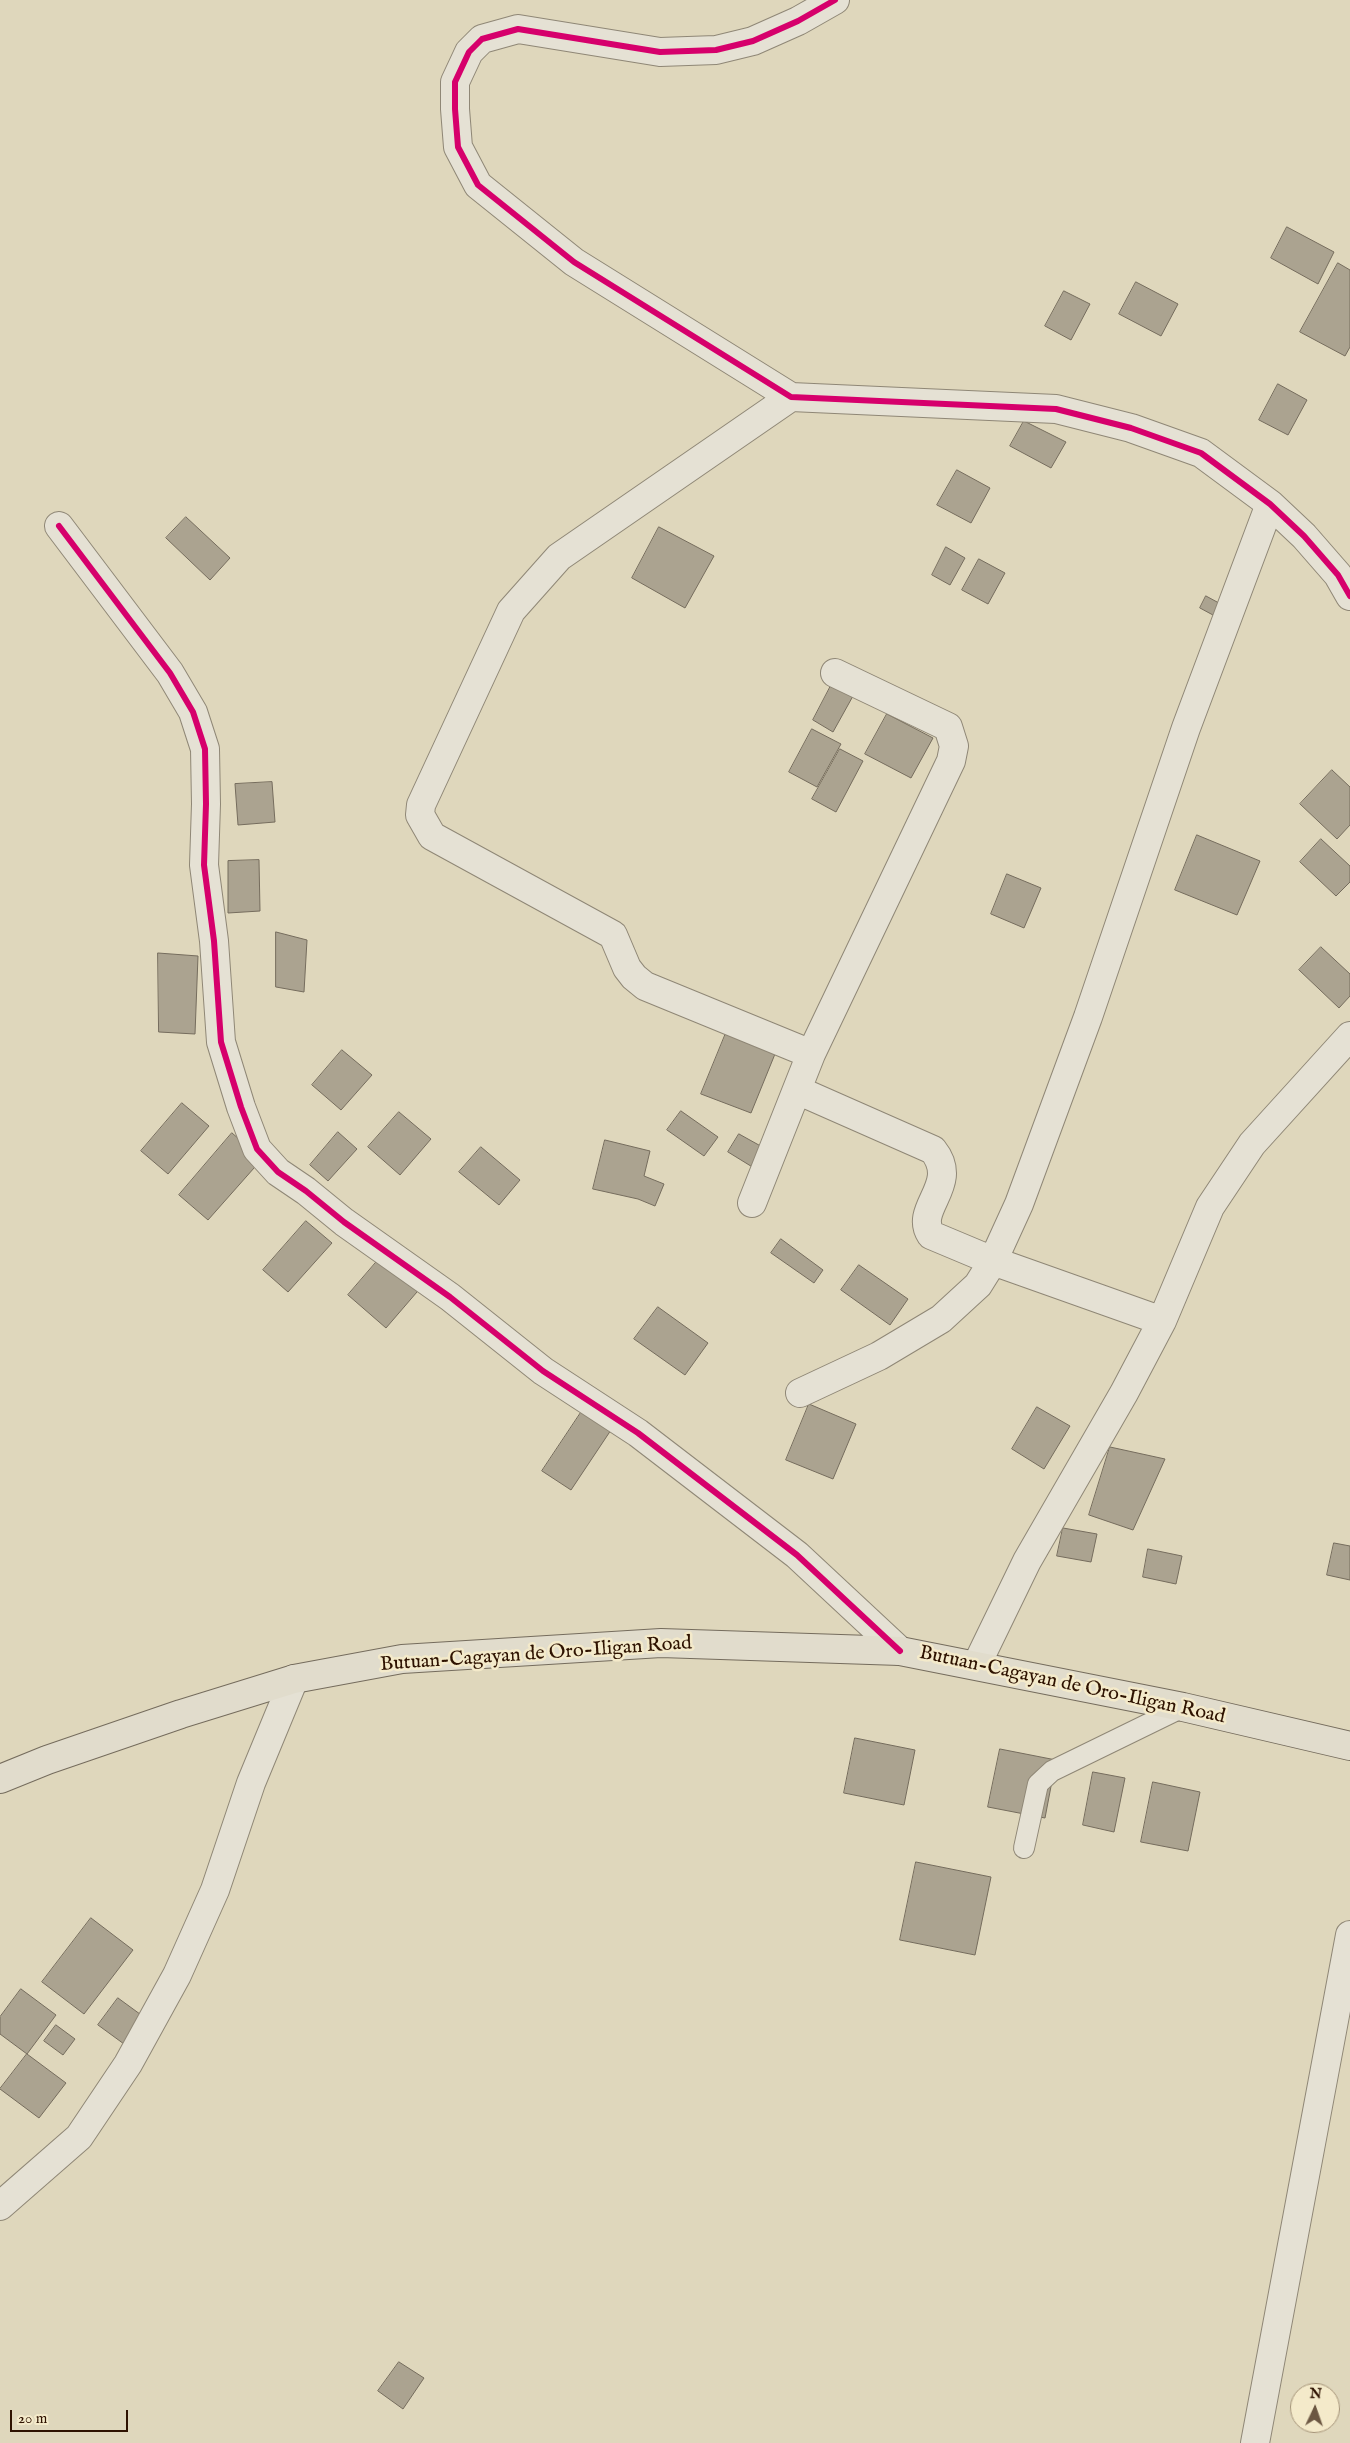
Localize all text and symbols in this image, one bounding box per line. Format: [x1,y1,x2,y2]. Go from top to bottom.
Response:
street label: Butuan-Cagayan de Oro-Iligan Road [379,1632,693,1678]
street label: Butuan-Cagayan de Oro-Iligan Road [917,1642,1227,1730]
north arrow [1290,2383,1340,2433]
text: N [1309,2385,1322,2403]
scale bar [12,2400,130,2432]
text: 20 m [18,2409,47,2428]

